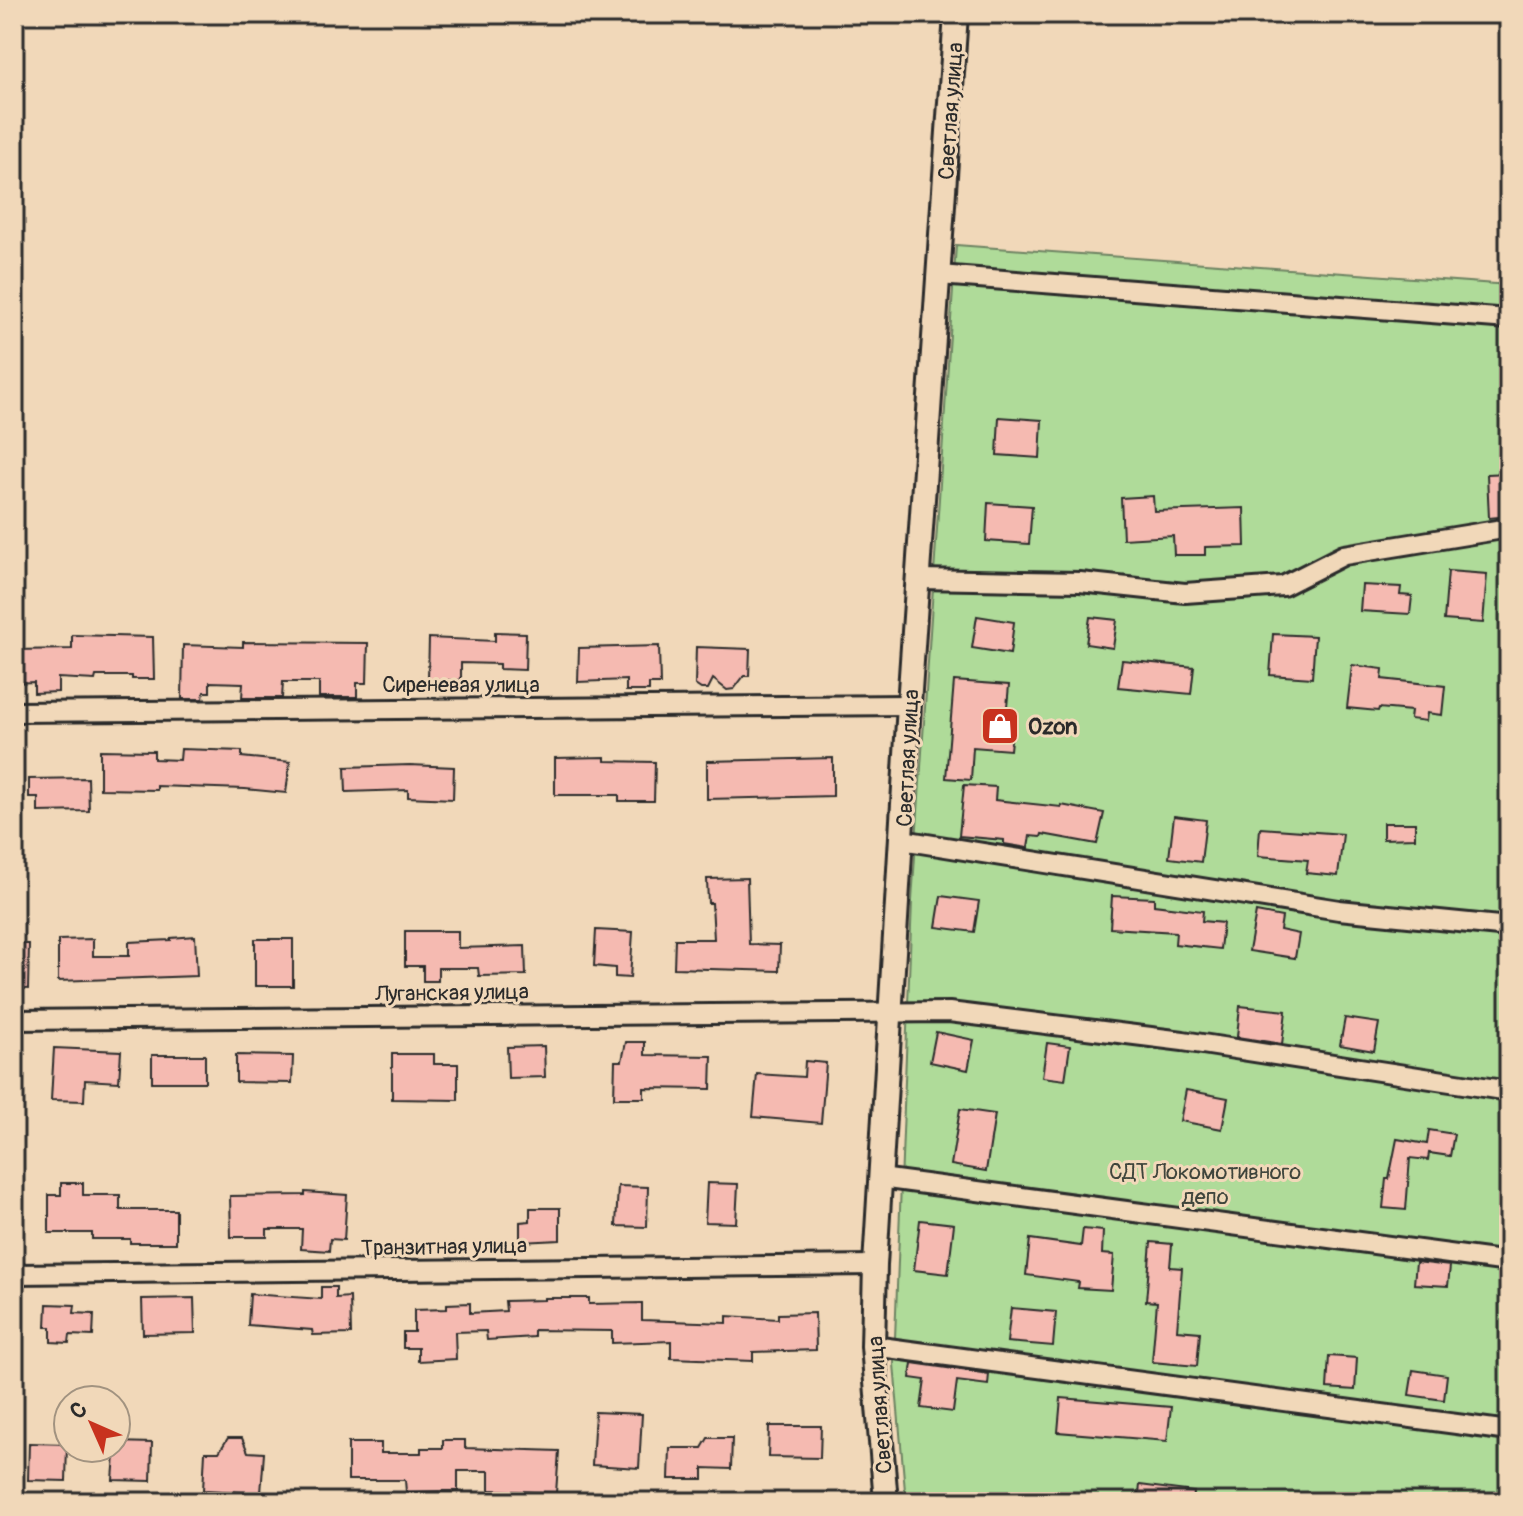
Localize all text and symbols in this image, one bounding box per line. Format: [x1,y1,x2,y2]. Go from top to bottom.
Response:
street label: Светлая улица [932,41,970,181]
street label: Сиреневая улица [382,671,540,699]
street label: Светлая улица [890,688,926,828]
shop icon: Ozon [979,705,1021,747]
place label: Ozon [1028,713,1077,741]
street label: Луганская улица [374,978,529,1008]
park label: СДТ Локомотивного депо [1109,1158,1301,1211]
street label: Транзитная улица [361,1232,527,1262]
street label: Светлая улица [861,1335,899,1475]
north arrow [52,1384,132,1464]
text: С [64,1396,94,1425]

